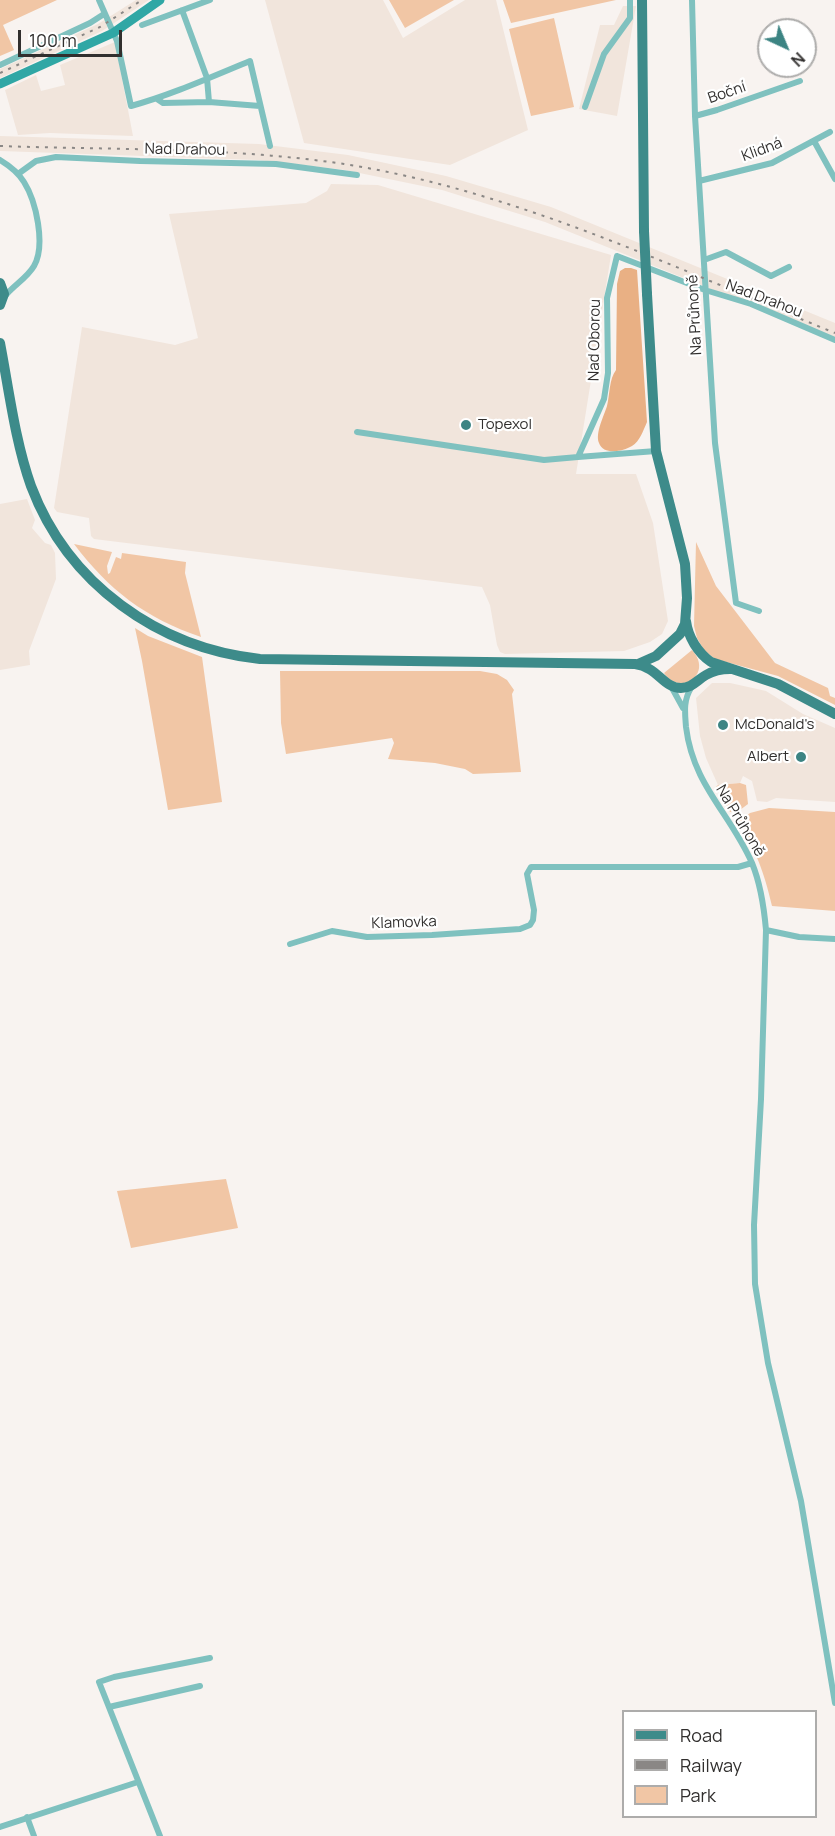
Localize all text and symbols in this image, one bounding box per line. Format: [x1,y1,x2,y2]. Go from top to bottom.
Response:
scale bar [21,18,124,56]
north arrow [757,18,817,78]
text: 100 m [29,28,77,52]
text: N [786,48,810,71]
street label: Boční [706,78,748,108]
street label: Klidná [739,134,785,166]
street label: Nad Drahou [145,140,225,160]
street label: Na Průhoně [684,274,706,356]
street label: Nad Drahou [723,276,805,322]
street label: Nad Oborou [585,299,605,381]
place label: Topexol [478,416,532,434]
marker: Topexol [459,418,473,432]
place label: McDonald's [735,716,814,734]
marker: McDonald's [716,718,730,732]
place label: Albert [747,748,789,766]
marker: Albert [794,750,808,764]
street label: Na Průhoně [712,782,768,860]
street label: Klamovka [371,913,437,933]
legend [622,1710,817,1818]
text: Road [680,1723,723,1747]
text: Railway [680,1753,742,1777]
text: Park [680,1783,716,1807]

